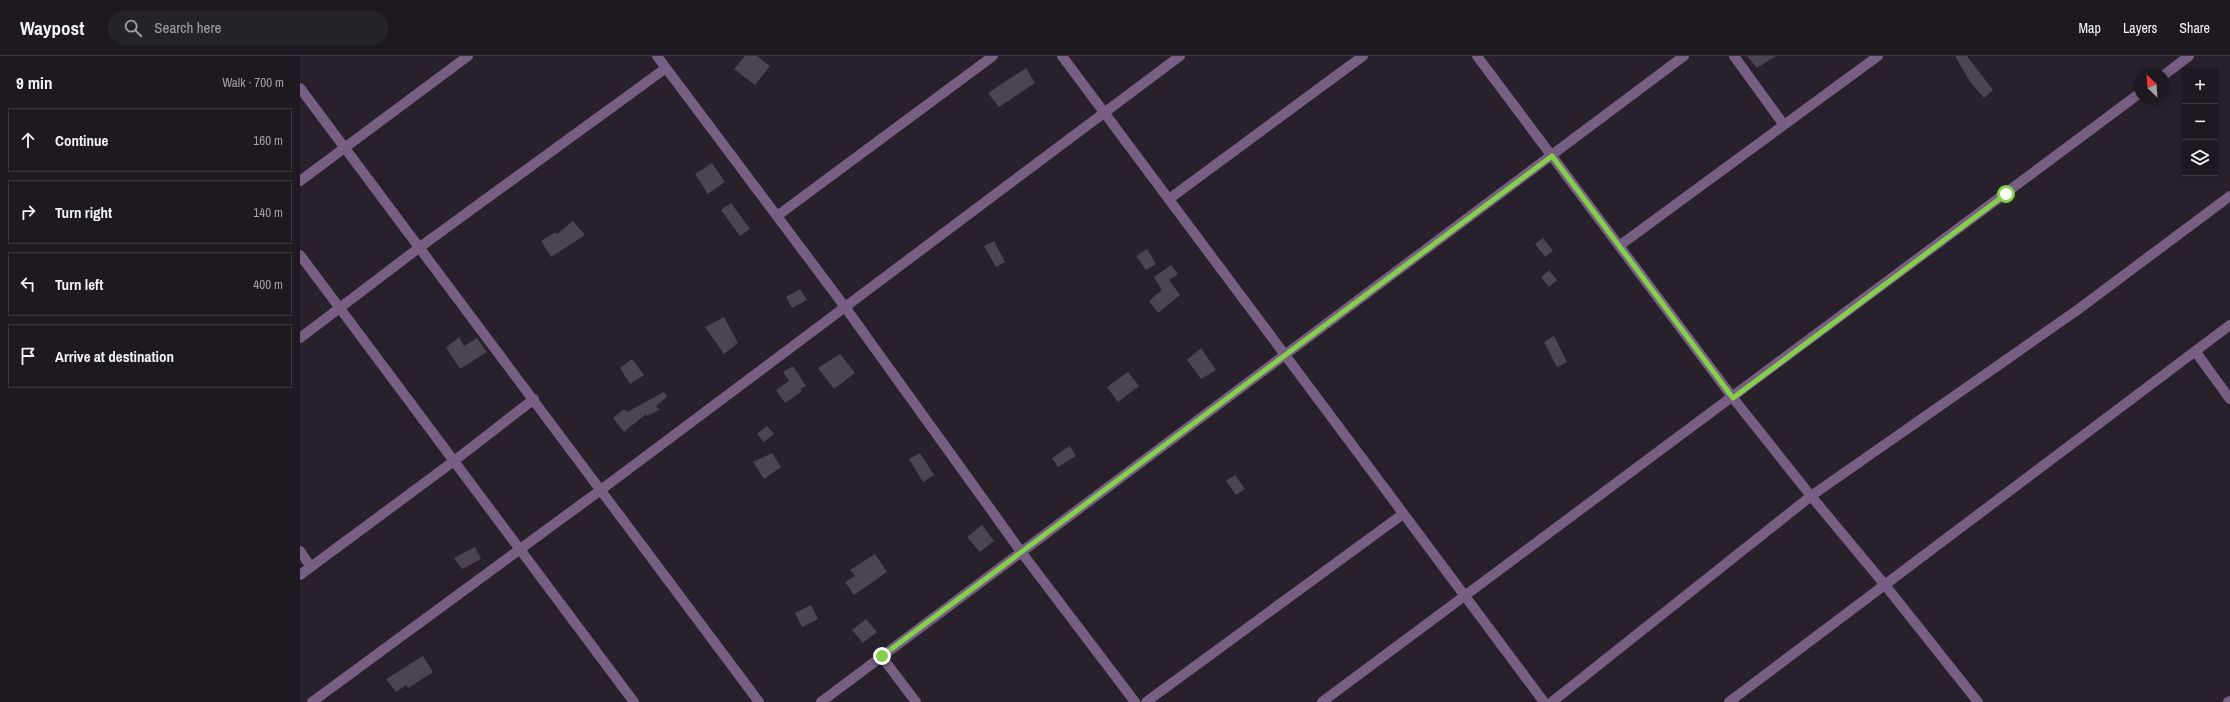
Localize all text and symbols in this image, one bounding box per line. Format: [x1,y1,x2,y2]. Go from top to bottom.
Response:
search box [108,10,388,46]
text: Waypost [20,15,84,41]
icon: search [122,17,144,39]
text: Search here [154,17,221,38]
text: Map [2079,19,2101,37]
text: Layers [2123,19,2157,37]
text: Share [2179,19,2210,37]
north arrow [2134,68,2170,104]
map controls [2182,68,2218,176]
button: + [2182,68,2218,104]
text: 9 min [16,71,52,94]
text: Walk · 700 m [222,74,284,91]
button: − [2182,104,2218,140]
icon: ahead [17,129,39,151]
text: Continue [55,130,108,151]
text: 160 m [253,132,283,149]
button: layers [2182,140,2218,176]
route start [1997,185,2015,203]
icon: right [17,201,39,223]
text: Turn right [55,202,112,223]
text: 140 m [253,204,283,221]
icon: left [17,273,39,295]
text: Turn left [55,274,103,295]
text: 400 m [253,276,283,293]
icon: arrive [17,345,39,367]
text: Arrive at destination [55,346,174,367]
route end [873,647,891,665]

